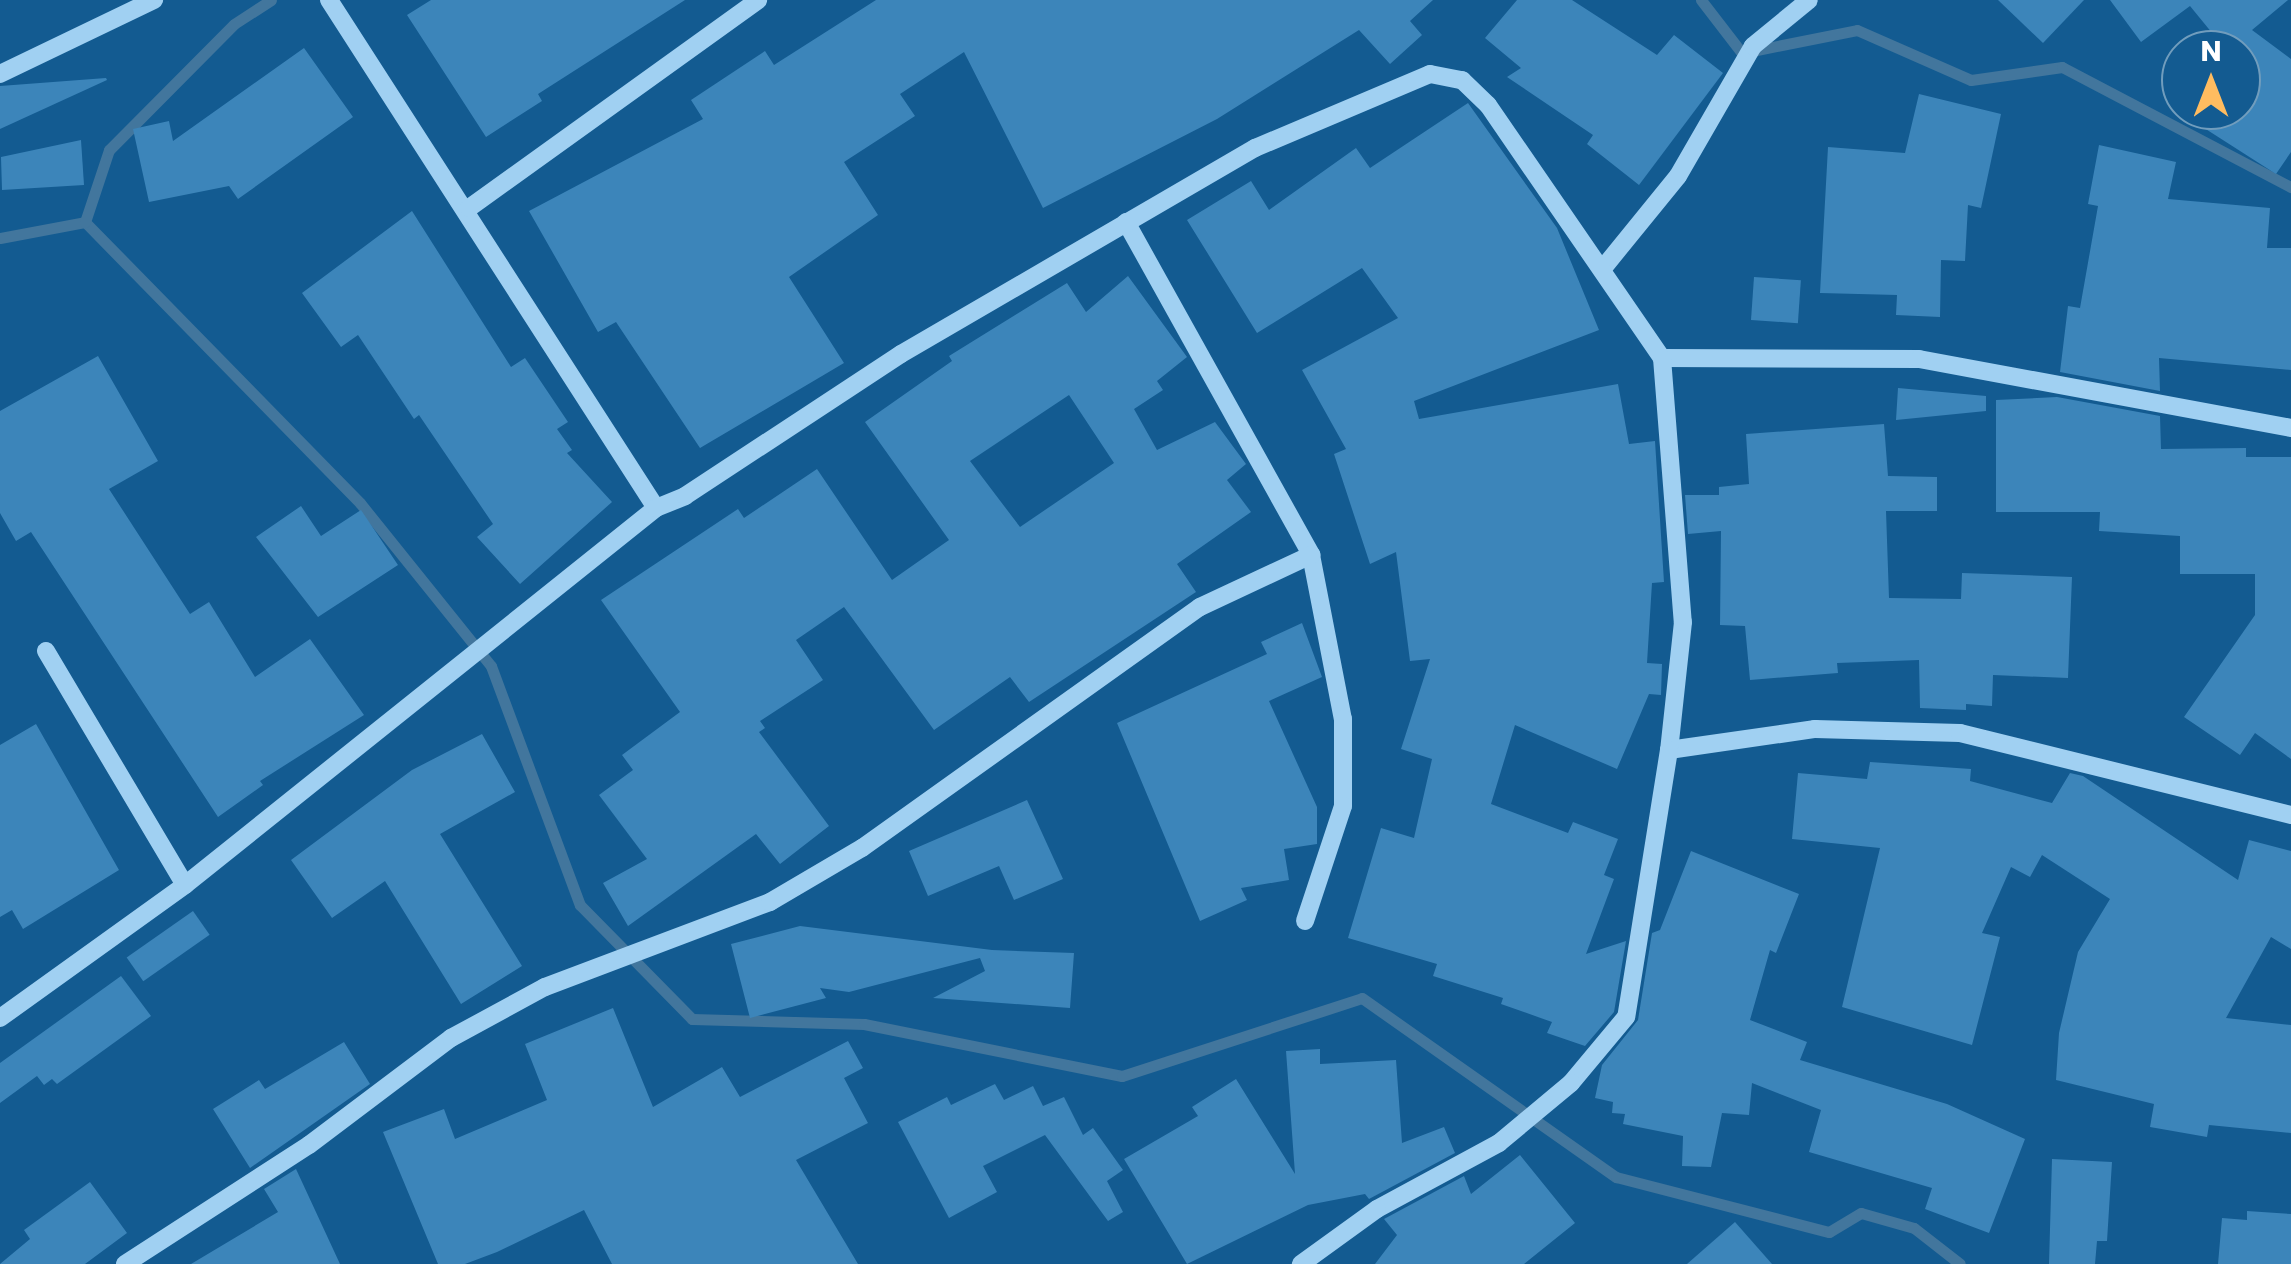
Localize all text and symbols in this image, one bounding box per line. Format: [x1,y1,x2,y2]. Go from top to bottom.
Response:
north arrow [2161,30,2261,130]
text: N [2200,32,2222,71]

